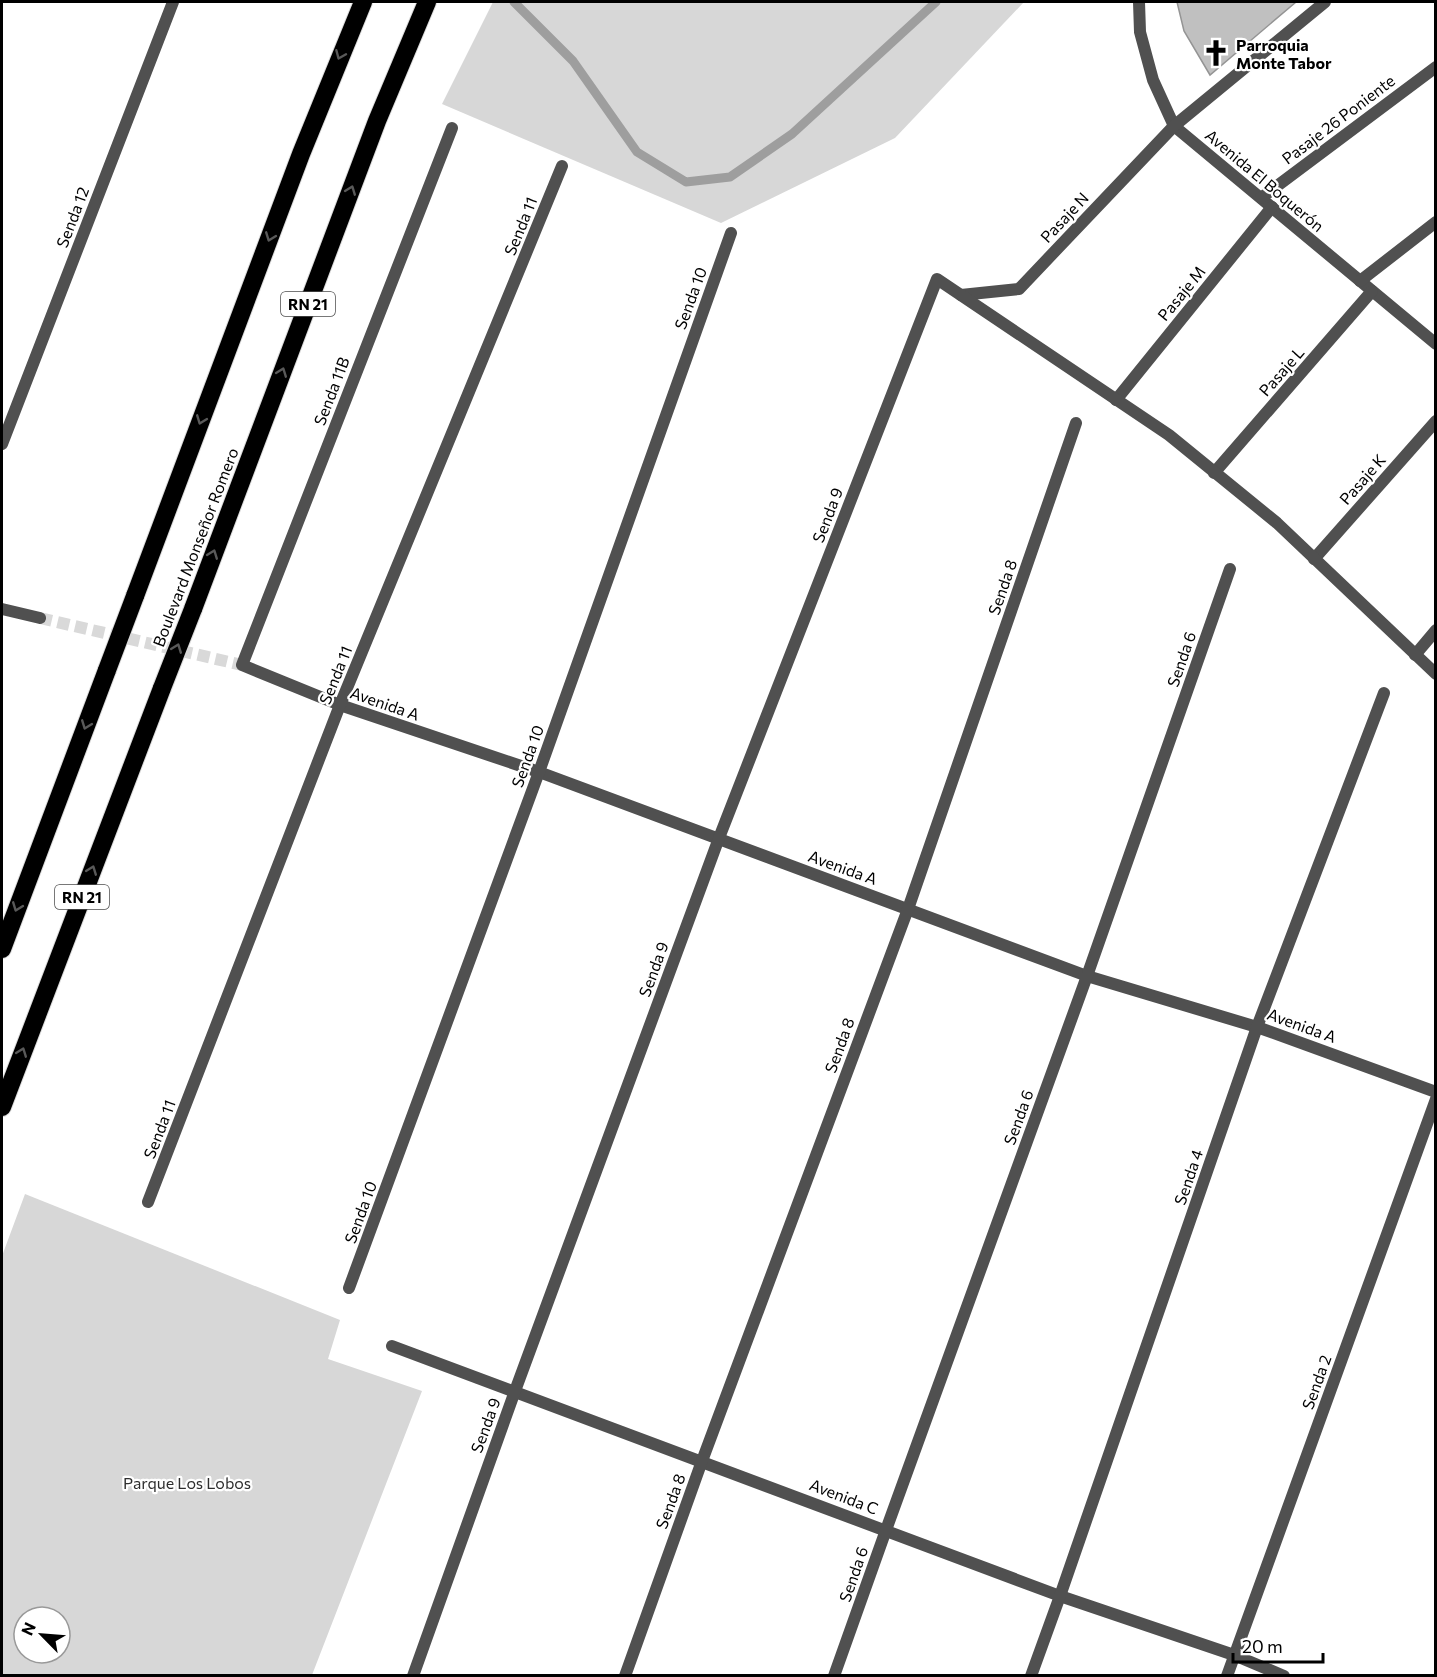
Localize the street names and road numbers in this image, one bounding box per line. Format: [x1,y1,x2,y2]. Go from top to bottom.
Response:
street label: Pasaje 26 Poniente [1278,70,1398,168]
street label: Avenida El Boquerón [1202,125,1328,235]
street label: Senda 12 [52,184,92,250]
street label: Pasaje N [1036,188,1092,246]
street label: Senda 11 [500,194,540,258]
street label: Pasaje M [1153,262,1209,324]
street label: Senda 10 [670,264,710,332]
road number: RN 21 [281,292,335,316]
street label: Pasaje L [1255,343,1307,399]
street label: Senda 11B [309,354,353,428]
street label: Boulevard Monseñor Romero [148,445,242,649]
street label: Pasaje K [1335,450,1389,508]
street label: Senda 9 [808,485,846,545]
street label: Senda 8 [984,557,1020,617]
street label: Senda 6 [1163,629,1199,689]
street label: Senda 11 [315,643,355,707]
street label: Avenida A [348,682,422,724]
street label: Senda 10 [507,722,547,790]
street label: Avenida A [806,846,880,888]
road number: RN 21 [55,885,109,909]
street label: Senda 9 [634,939,672,999]
street label: Avenida A [1265,1004,1339,1046]
street label: Senda 8 [820,1015,858,1075]
street label: Senda 6 [999,1087,1037,1147]
street label: Senda 11 [139,1097,179,1161]
street label: Senda 4 [1170,1146,1206,1207]
street label: Senda 10 [340,1178,380,1246]
street label: Senda 2 [1297,1352,1335,1412]
street label: Senda 9 [466,1395,504,1455]
street label: Senda 8 [651,1471,689,1531]
street label: Avenida C [807,1474,881,1518]
street label: Senda 6 [835,1544,871,1604]

